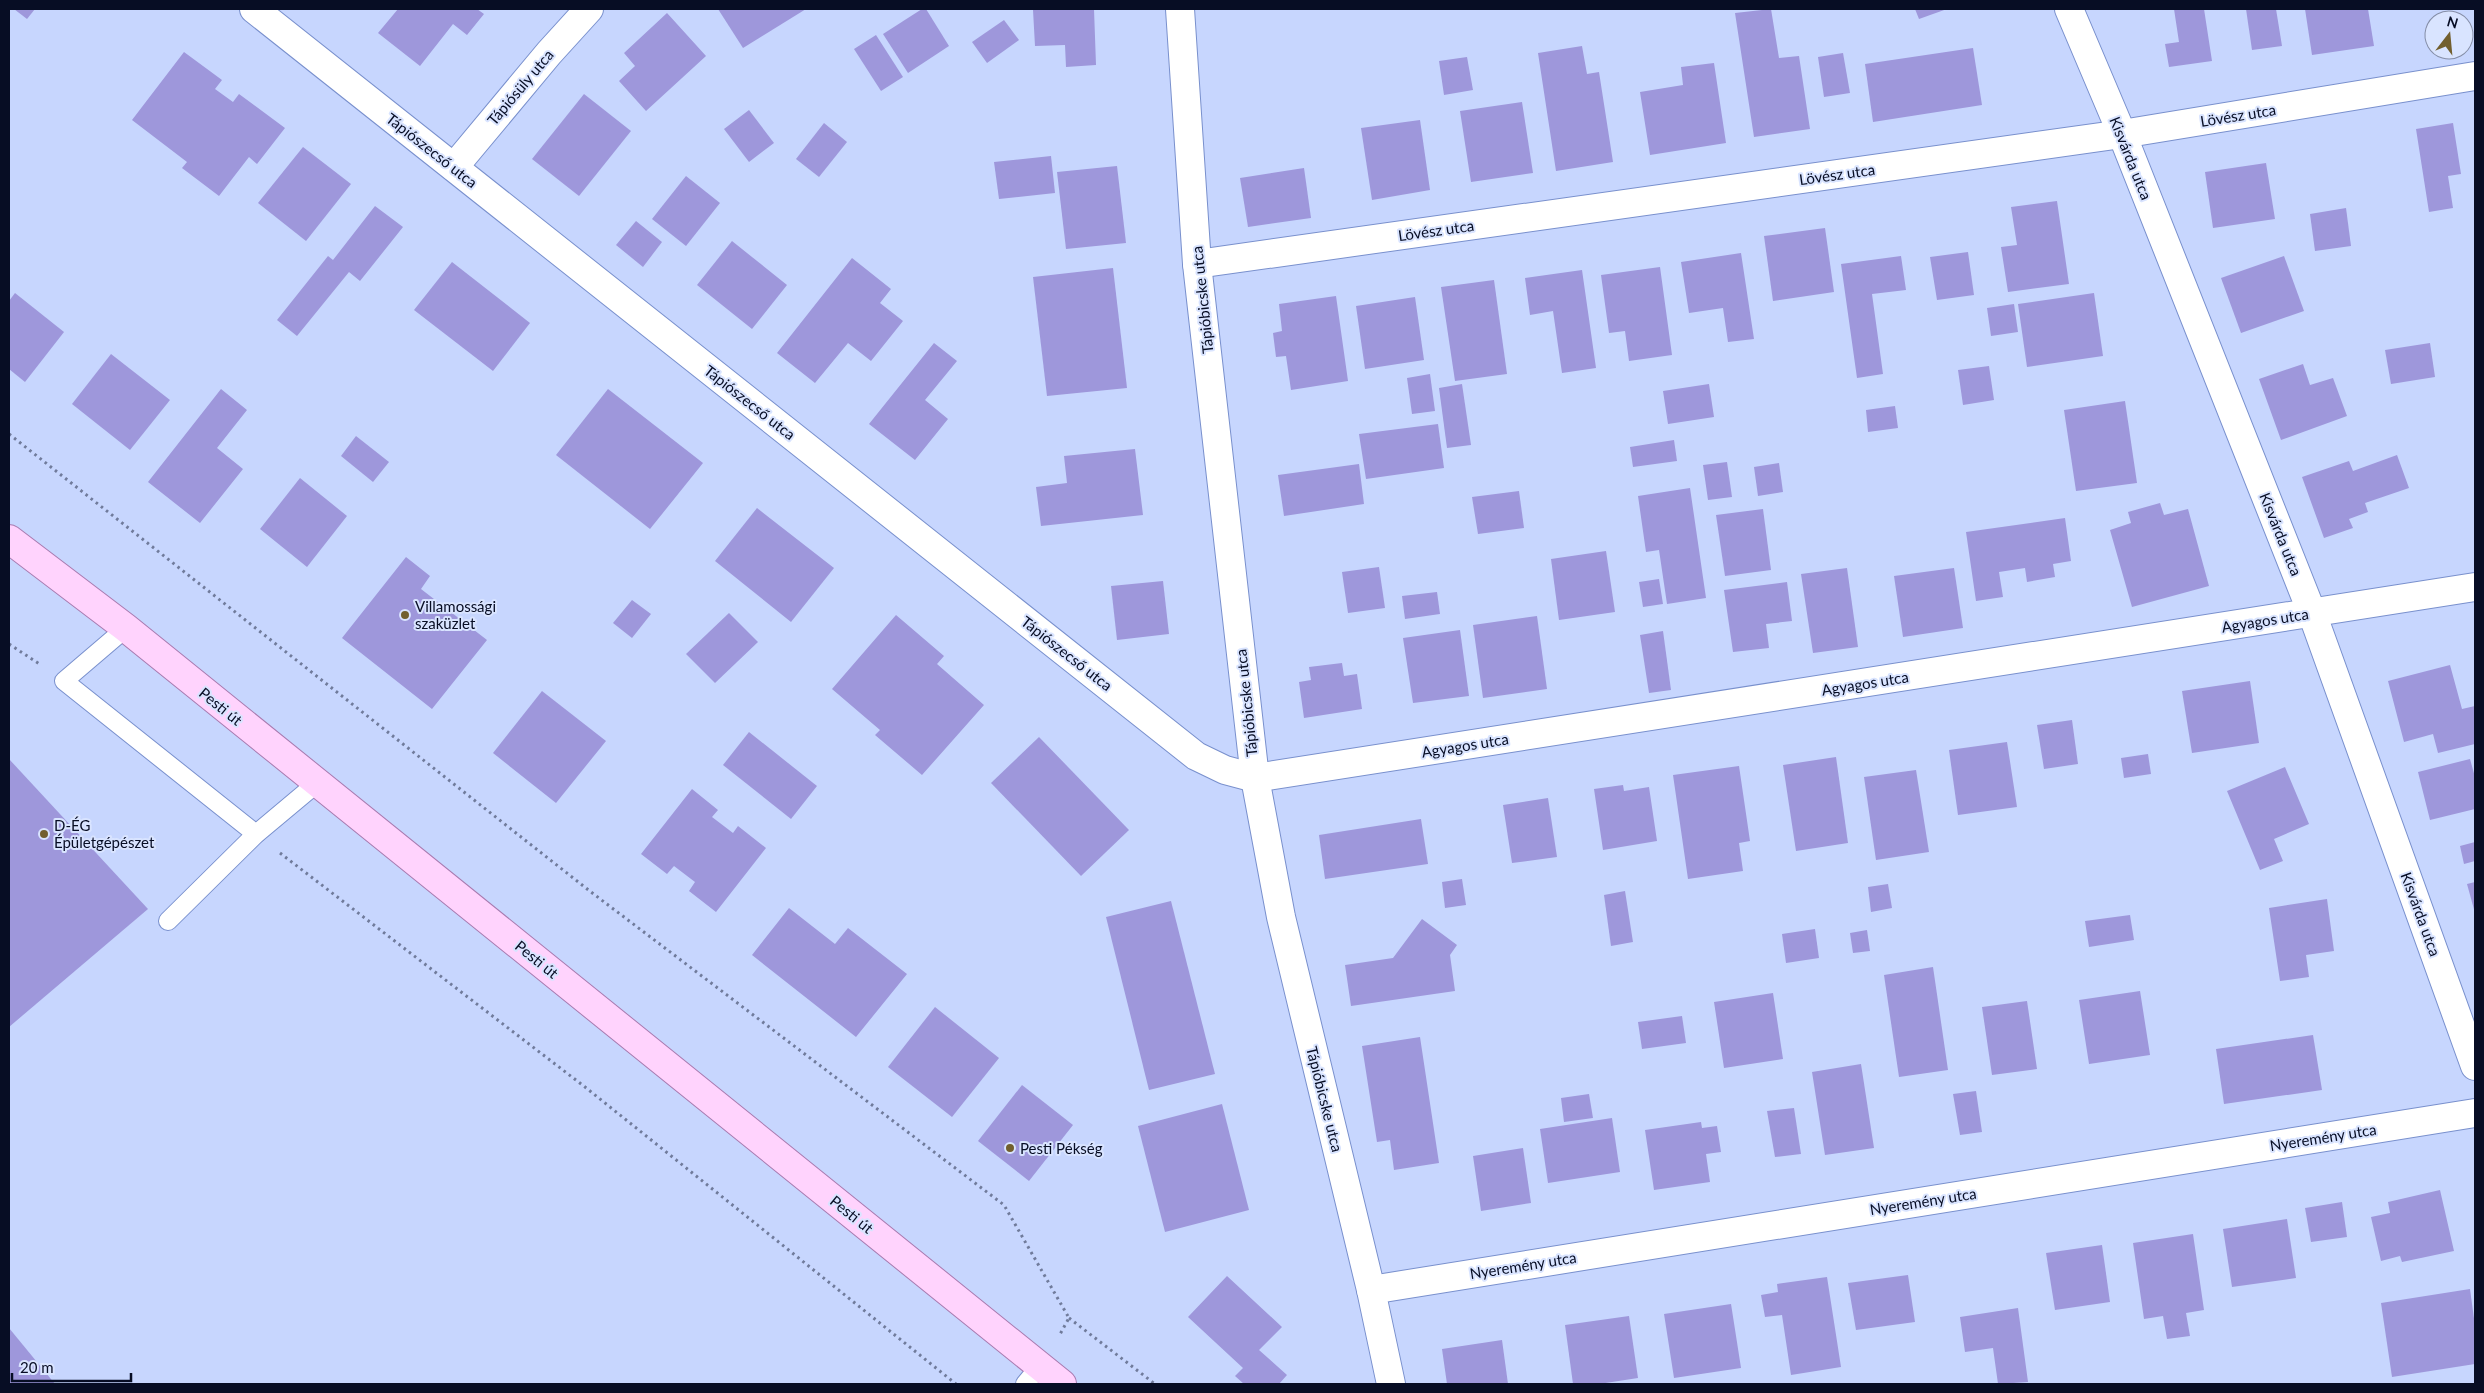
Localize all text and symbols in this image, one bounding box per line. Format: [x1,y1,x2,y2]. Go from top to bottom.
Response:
north arrow [2424,10,2474,60]
text: N [2445,12,2460,32]
street label: Tápiósüly utca [483,46,557,128]
street label: Lövész utca [2199,100,2277,130]
street label: Tápiószecső utca [383,109,481,191]
street label: Kisvárda utca [2106,114,2156,202]
street label: Lövész utca [1798,160,1876,188]
street label: Lövész utca [1397,216,1475,244]
street label: Tápióbicske utca [1187,245,1217,355]
street label: Tápiószecső utca [701,361,799,443]
street label: Kisvárda utca [2256,490,2306,578]
place label: Villamossági szaküzlet [415,597,496,632]
street label: Agyagos utca [2220,604,2310,636]
marker: Villamossági szaküzlet [399,609,411,621]
street label: Tápiószecső utca [1018,612,1116,694]
street label: Tápióbicske utca [1231,648,1261,758]
street label: Agyagos utca [1820,667,1910,699]
street label: Pesti út [196,683,247,729]
street label: Agyagos utca [1420,729,1510,761]
place label: D-ÉG Épületgépészet [54,816,155,851]
marker: D-ÉG Épületgépészet [38,828,50,840]
street label: Kisvárda utca [2397,870,2445,958]
street label: Pesti út [512,936,563,982]
street label: Tápióbicske utca [1303,1044,1347,1154]
street label: Nyeremény utca [2268,1120,2378,1154]
place label: Pesti Pékség [1020,1139,1103,1157]
marker: Pesti Pékség [1004,1142,1016,1154]
street label: Nyeremény utca [1868,1184,1978,1218]
street label: Pesti út [827,1191,878,1237]
street label: Nyeremény utca [1468,1248,1578,1282]
scale bar [12,1350,131,1382]
text: 20 m [20,1358,54,1376]

